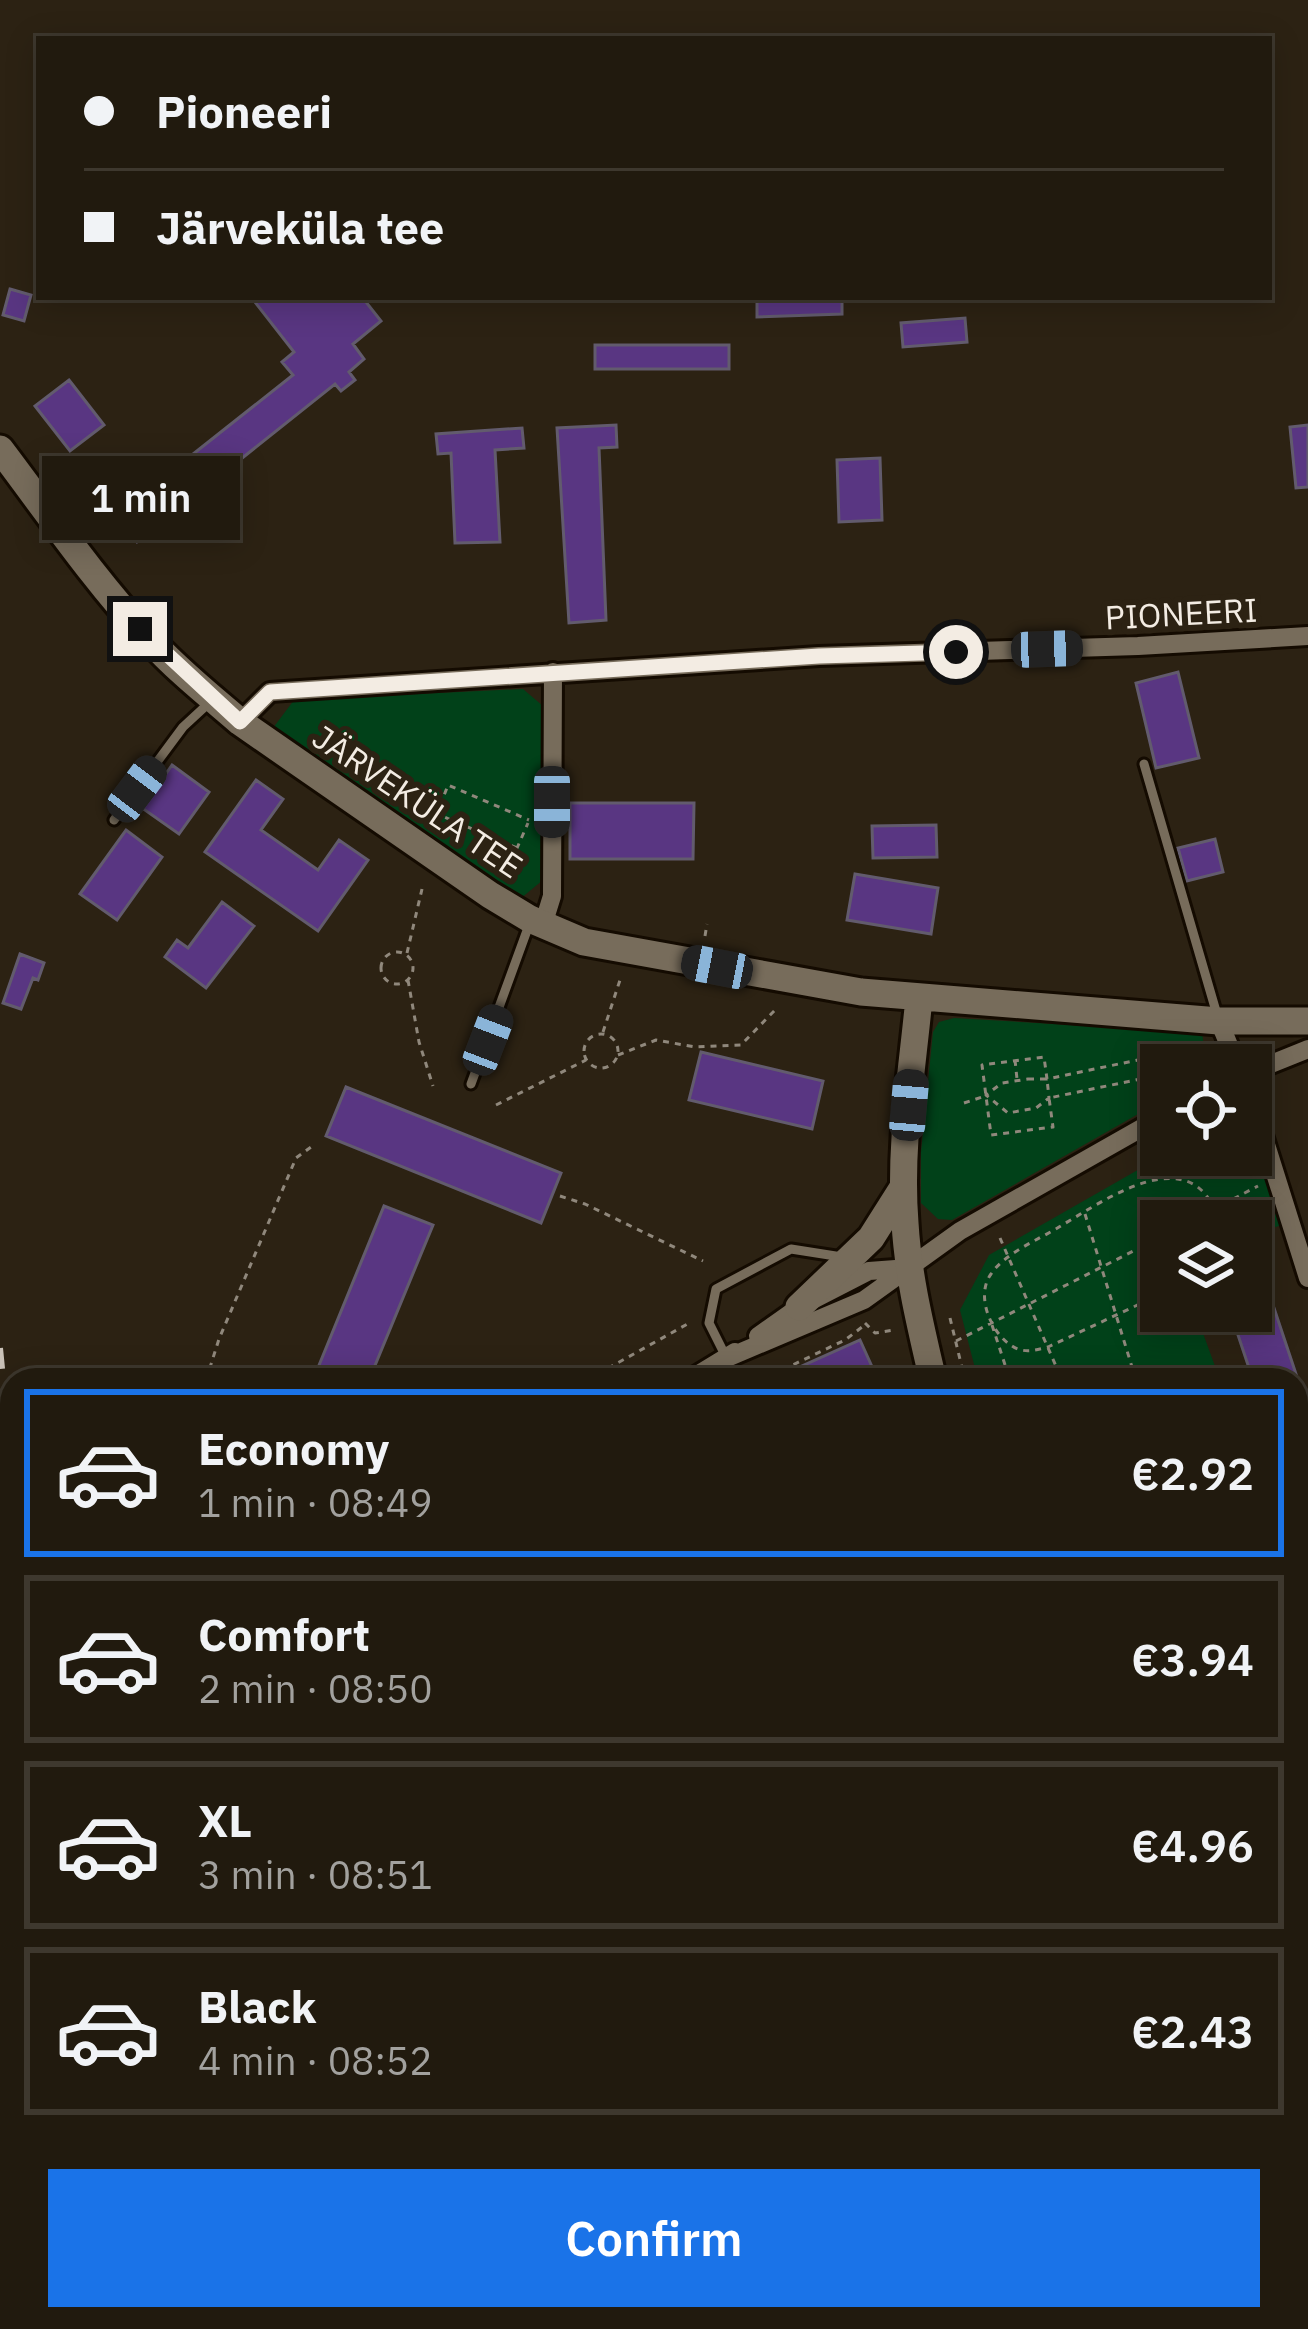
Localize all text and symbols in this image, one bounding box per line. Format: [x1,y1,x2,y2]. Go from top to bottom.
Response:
text: Pioneeri [156,82,332,140]
text: Järveküla tee [156,198,444,256]
callout: 1 min [41,455,239,539]
text: 1 min [91,472,191,523]
street label: PIONEERI [1104,588,1258,638]
route end [113,602,167,656]
route start [929,625,983,679]
car [1010,630,1084,668]
street label: JÄRVEKÜLA TEE [305,715,531,887]
car [101,749,173,829]
car [534,766,570,838]
car [678,942,756,992]
car [458,1000,518,1080]
map controls [1140,1044,1272,1332]
button: locate [1140,1044,1272,1176]
car [888,1068,930,1142]
button: layers [1140,1200,1272,1332]
icon: car [54,1419,162,1527]
text: Economy [198,1419,389,1477]
text: €2.92 [1131,1444,1254,1502]
text: 1 min · 08:49 [198,1477,433,1528]
icon: car [54,1605,162,1713]
text: Comfort [198,1605,370,1663]
text: €3.94 [1131,1630,1254,1688]
text: 2 min · 08:50 [198,1663,433,1714]
icon: car [54,1791,162,1899]
text: XL [198,1791,252,1849]
text: €4.96 [1131,1816,1254,1874]
text: 3 min · 08:51 [198,1849,433,1900]
icon: car [54,1977,162,2085]
text: Black [198,1977,317,2035]
text: €2.43 [1131,2002,1254,2060]
text: 4 min · 08:52 [198,2035,433,2086]
button: Confirm [48,2169,1260,2307]

